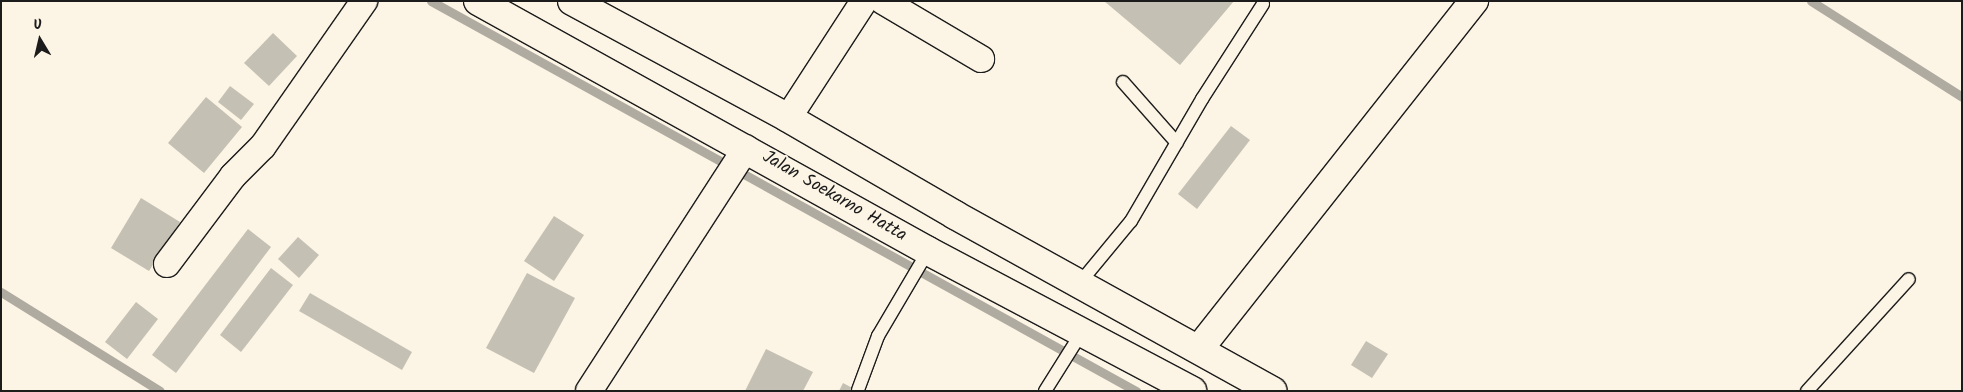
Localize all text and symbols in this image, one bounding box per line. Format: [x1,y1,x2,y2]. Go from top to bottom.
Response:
text: U [32,14,43,37]
north arrow [15,15,65,65]
street label: Jalan Soekarno Hatta [758,147,910,247]

